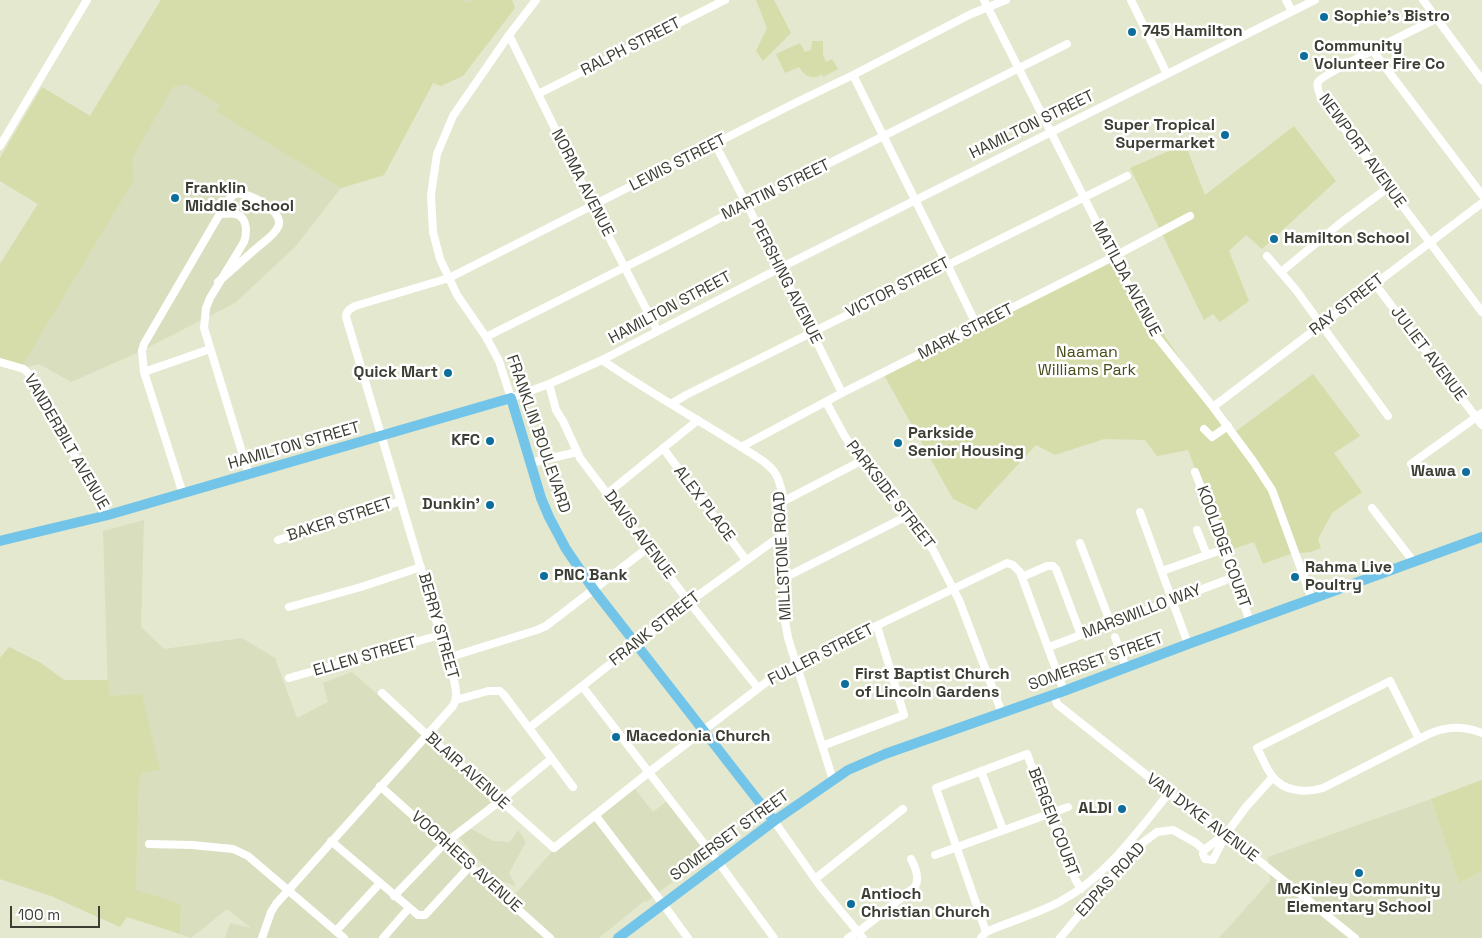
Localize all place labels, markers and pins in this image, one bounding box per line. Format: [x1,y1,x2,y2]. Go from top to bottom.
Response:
place label: Sophie's Bistro [1334,7,1450,27]
marker: Sophie's Bistro [1318,11,1330,23]
place label: 745 Hamilton [1142,22,1243,42]
marker: 745 Hamilton [1126,26,1138,38]
place label: Community Volunteer Fire Co [1314,37,1445,75]
marker: Community Volunteer Fire Co [1298,50,1310,62]
place label: Super Tropical Supermarket [1104,116,1215,154]
marker: Super Tropical Supermarket [1219,129,1231,141]
place label: Franklin Middle School [185,179,294,217]
marker: Franklin Middle School [169,192,181,204]
place label: Hamilton School [1284,229,1409,249]
marker: Hamilton School [1268,233,1280,245]
place label: Quick Mart [354,363,438,383]
marker: Quick Mart [442,367,454,379]
place label: Parkside Senior Housing [908,424,1024,462]
place label: KFC [451,431,480,451]
marker: KFC [484,435,496,447]
marker: Parkside Senior Housing [892,437,904,449]
place label: Wawa [1411,462,1456,482]
marker: Wawa [1460,466,1472,478]
place label: Dunkin' [422,495,480,515]
marker: Dunkin' [484,499,496,511]
place label: Rahma Live Poultry [1305,558,1392,596]
place label: PNC Bank [554,566,628,586]
marker: PNC Bank [538,570,550,582]
marker: Rahma Live Poultry [1289,571,1301,583]
place label: First Baptist Church of Lincoln Gardens [855,665,1010,703]
marker: First Baptist Church of Lincoln Gardens [839,678,851,690]
place label: Macedonia Church [626,727,770,747]
marker: Macedonia Church [610,731,622,743]
place label: ALDI [1078,799,1112,819]
marker: ALDI [1116,803,1128,815]
marker: McKinley Community Elementary School [1353,867,1365,879]
place label: McKinley Community Elementary School [1277,880,1441,918]
place label: Antioch Christian Church [861,885,990,923]
marker: Antioch Christian Church [845,898,857,910]

